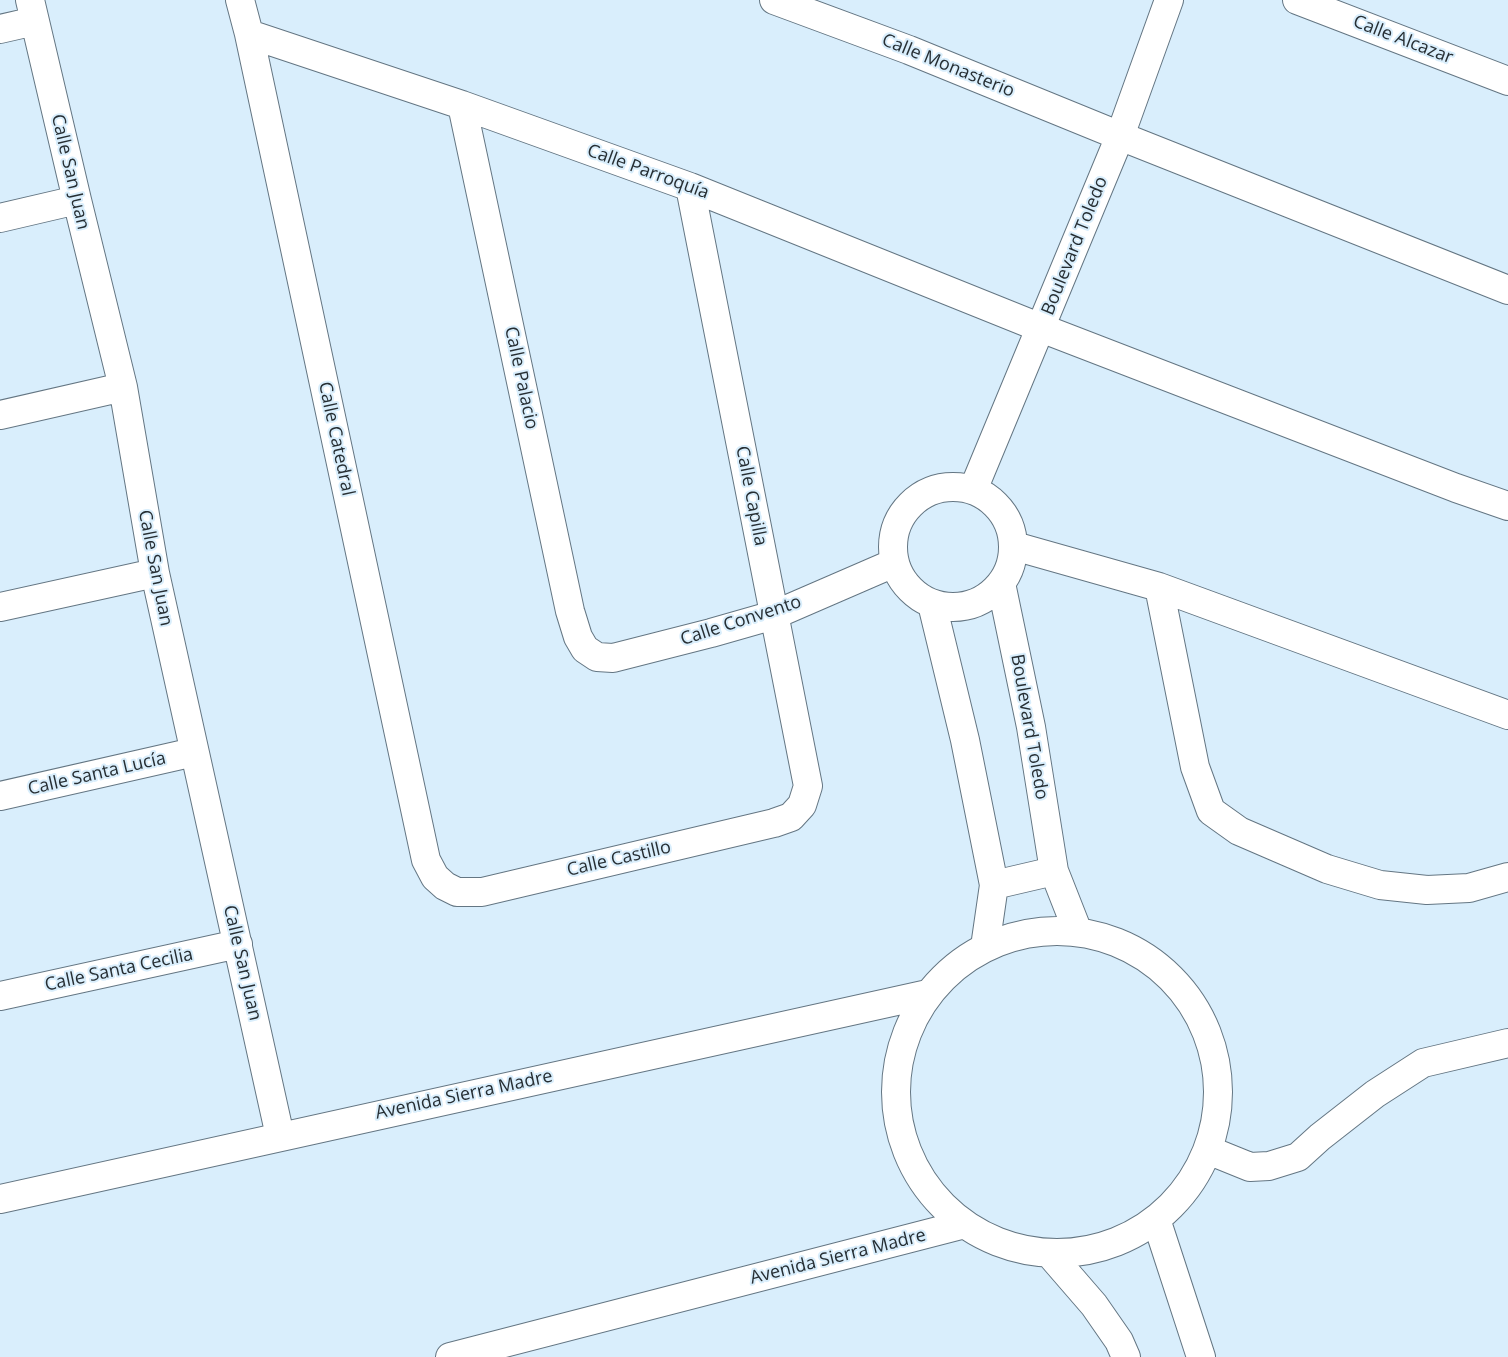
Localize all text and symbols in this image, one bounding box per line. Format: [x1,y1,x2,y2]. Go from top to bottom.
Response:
street label: Calle Alcazar [1350,11,1456,69]
street label: Calle Monasterio [879,30,1017,102]
street label: Calle San Juan [46,112,94,232]
street label: Calle Parroquía [584,140,712,204]
street label: Boulevard Toledo [1037,174,1113,318]
street label: Calle Palacio [500,325,542,431]
street label: Calle Catedral [313,380,359,498]
street label: Calle Capilla [731,444,771,548]
street label: Calle San Juan [133,508,177,628]
street label: Calle Convento [678,591,804,651]
street label: Boulevard Toledo [1006,653,1052,801]
street label: Calle Santa Lucía [26,748,168,800]
street label: Calle Castillo [565,837,673,881]
street label: Calle San Juan [218,903,266,1023]
street label: Calle Santa Cecilia [43,944,195,996]
street label: Avenida Sierra Madre [374,1066,554,1124]
street label: Avenida Sierra Madre [748,1225,928,1289]

